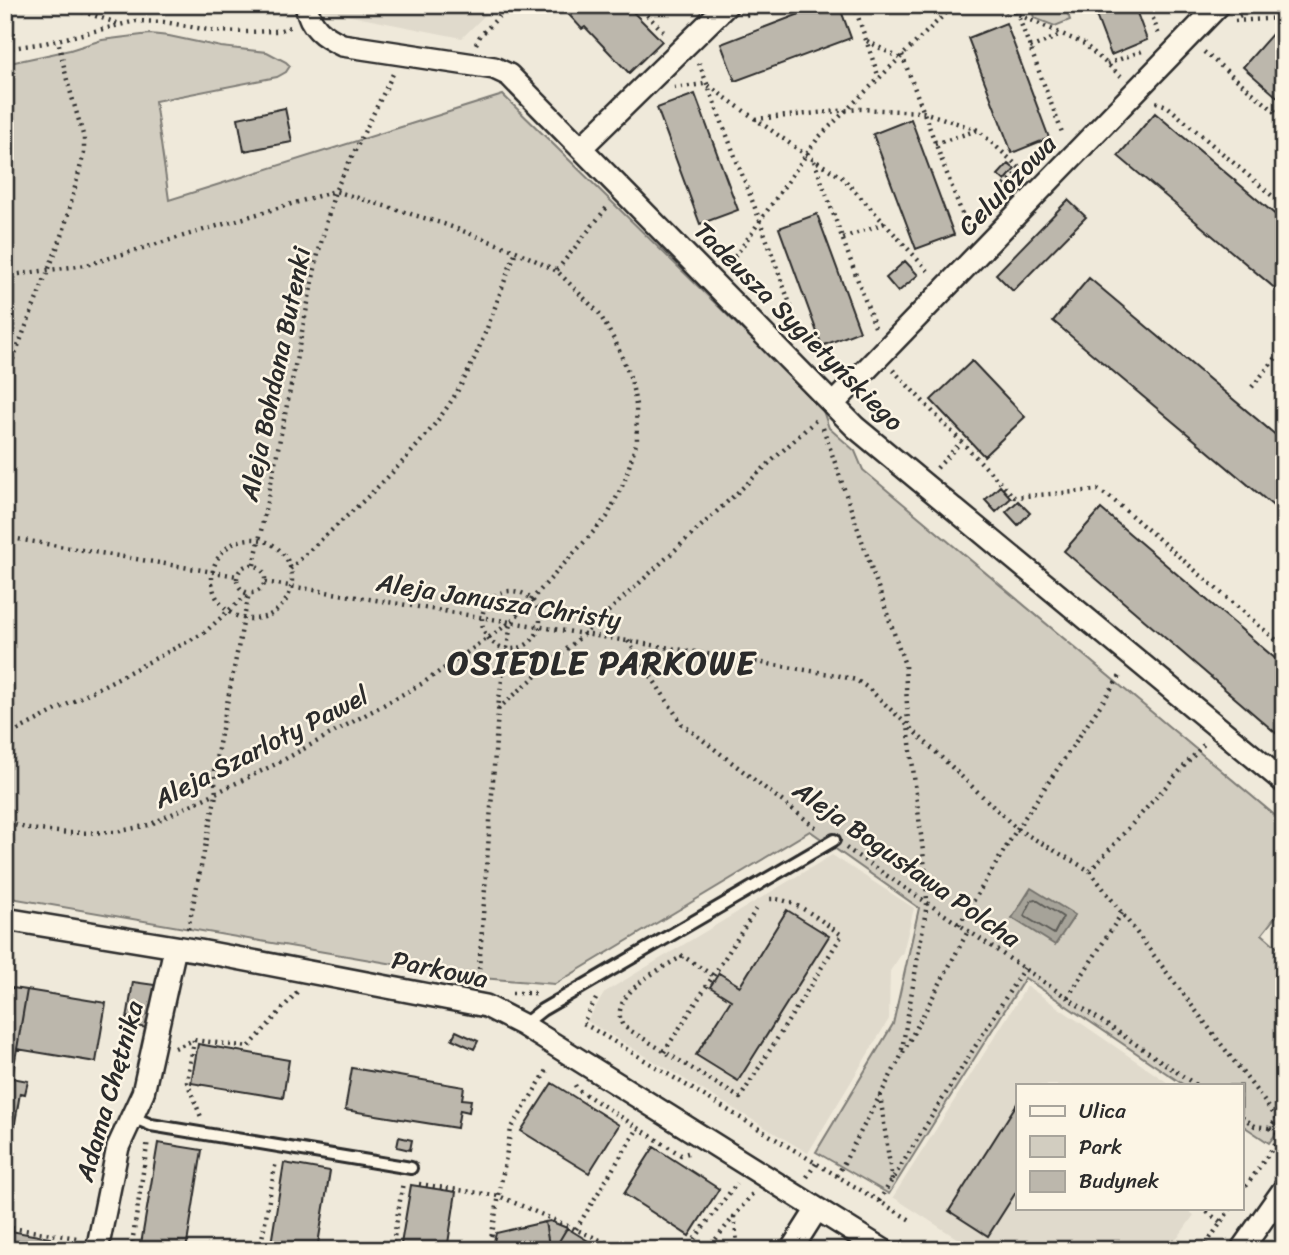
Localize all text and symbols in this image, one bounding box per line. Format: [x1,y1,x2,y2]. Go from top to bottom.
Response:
street label: Celulozowa [946,122,1069,247]
street label: Tadeusza Sygietyńskiego [683,210,915,442]
street label: Aleja Bohdana Butenki [225,242,325,506]
street label: Aleja Janusza Christy [372,559,625,643]
district label: OSIEDLE PARKOWE [447,634,757,692]
street label: Aleja Szarloty Pawel [144,673,377,822]
street label: Aleja Bogusława Polcha [782,767,1031,961]
street label: Parkowa [388,936,492,1002]
street label: Adama Chętnika [61,994,157,1188]
legend [1016,1084,1244,1210]
text: Ulica [1079,1092,1126,1130]
text: Park [1079,1128,1122,1166]
text: Budynek [1079,1162,1160,1200]

